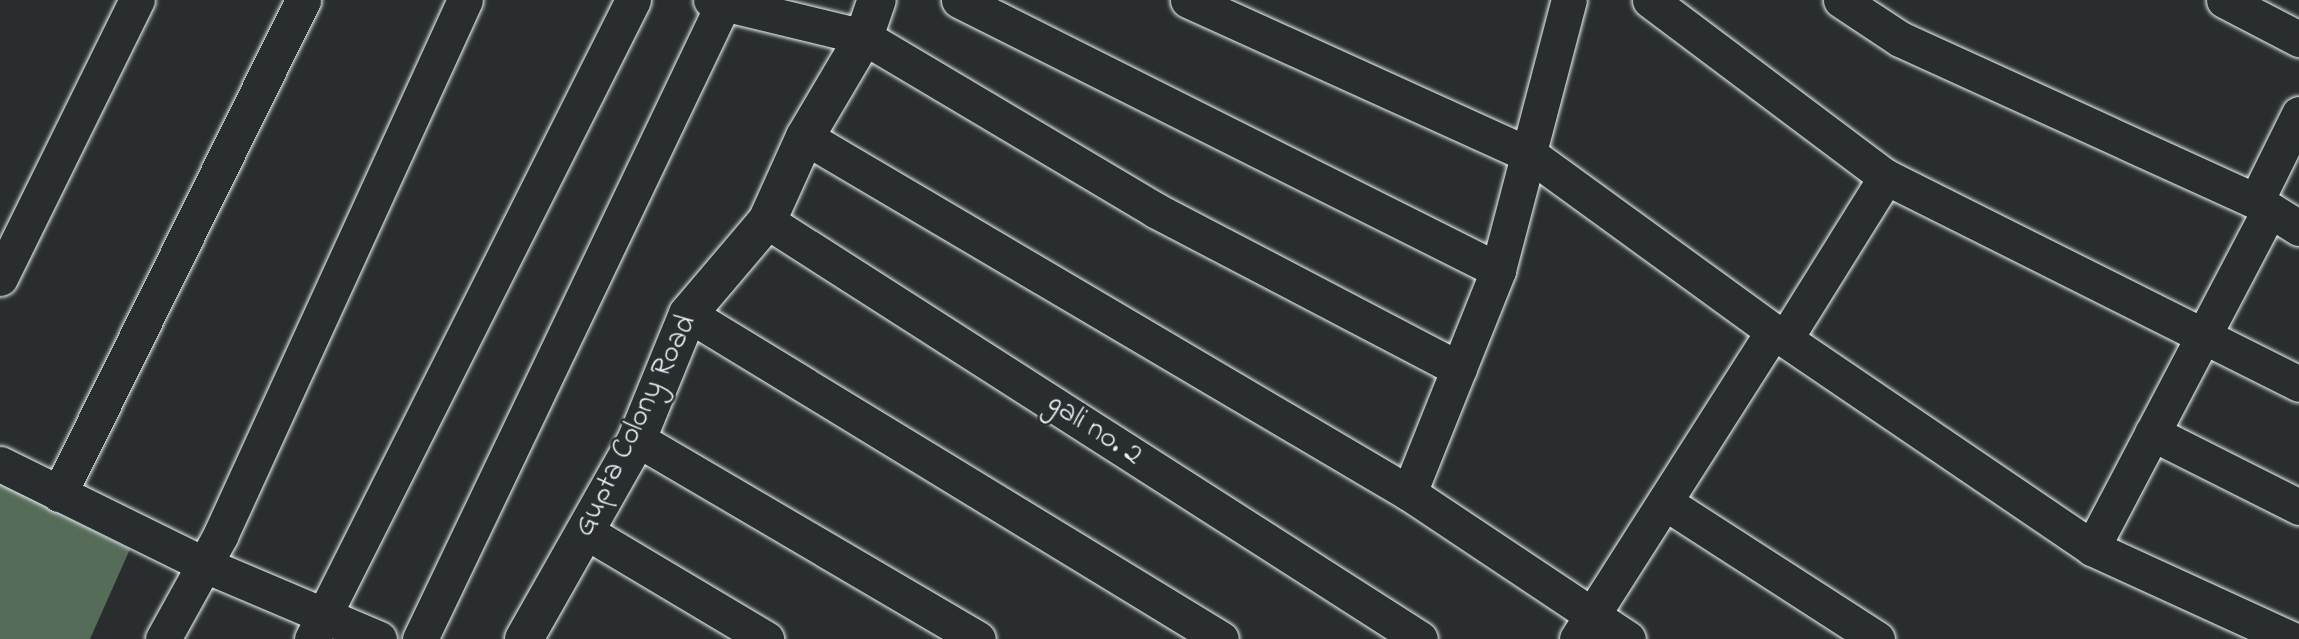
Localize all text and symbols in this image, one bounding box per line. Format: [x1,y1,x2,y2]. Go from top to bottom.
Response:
street label: Gupta Colony Road [567,309,705,543]
street label: gali no. 2 [1040,386,1148,474]

